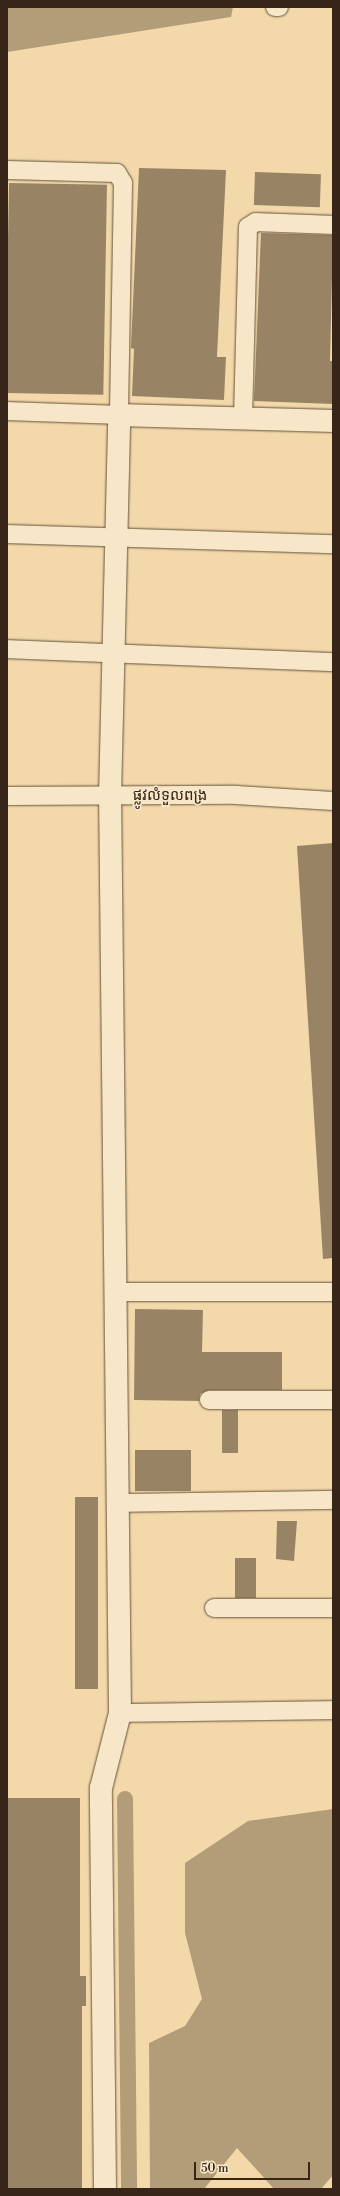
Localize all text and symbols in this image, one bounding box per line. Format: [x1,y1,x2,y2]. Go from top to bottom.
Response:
street label: ផ្លូវលំទួលពង្រ [133,787,207,805]
scale bar [196,2154,312,2180]
text: 50 m [201,2161,229,2176]

